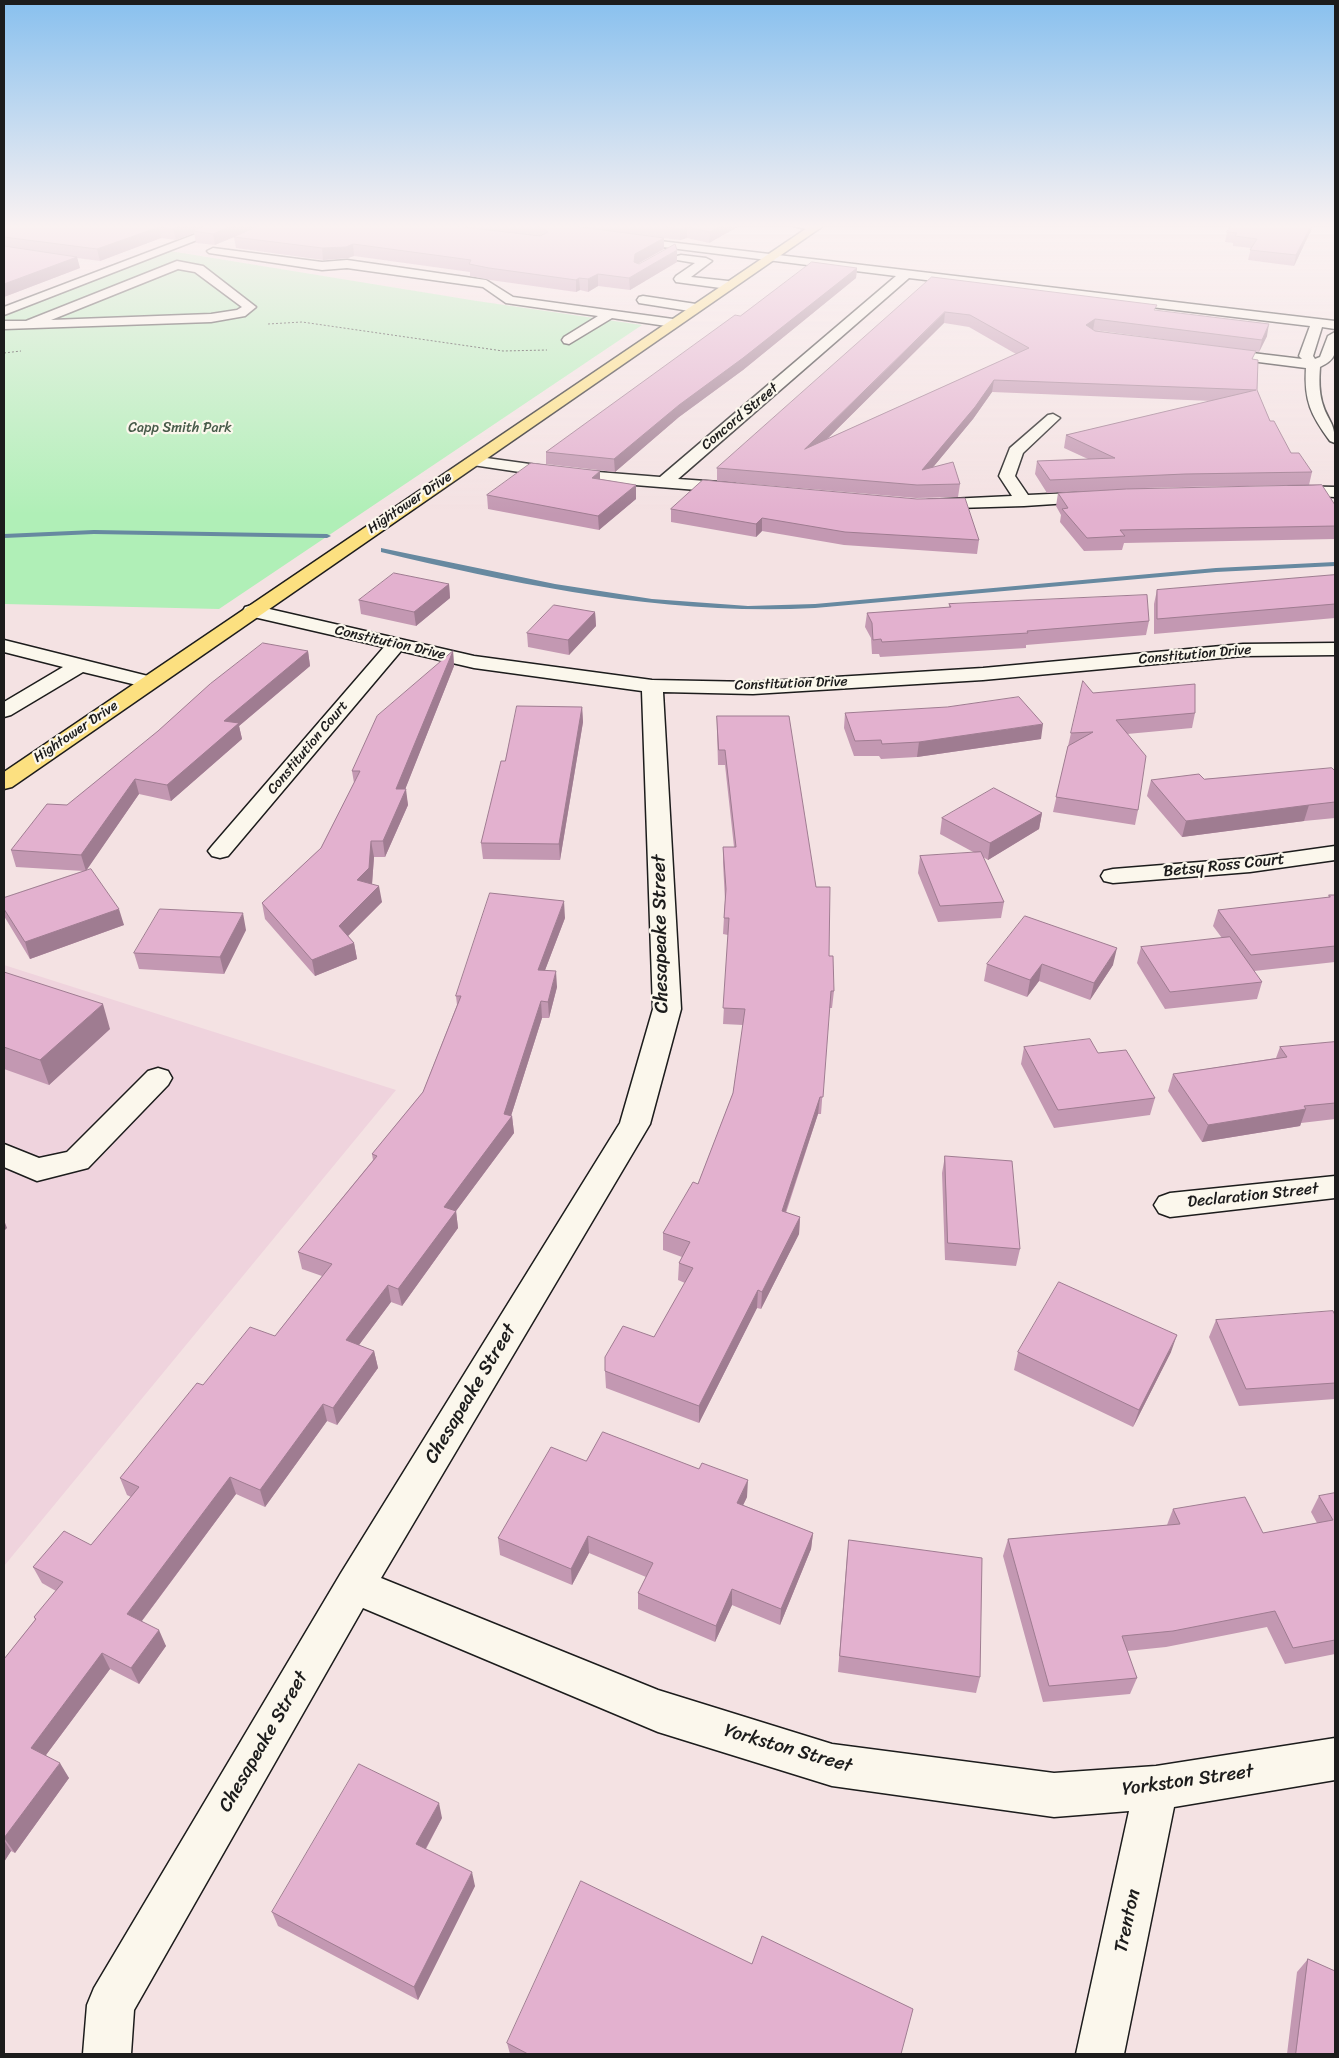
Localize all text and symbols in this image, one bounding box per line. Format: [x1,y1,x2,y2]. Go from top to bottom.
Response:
street label: Concord Street [698,380,782,454]
park label: Capp Smith Park [128,420,232,436]
street label: Hightower Drive [365,469,455,537]
street label: Constitution Drive [333,622,447,664]
street label: Constitution Drive [1138,642,1252,668]
street label: Constitution Drive [734,674,848,694]
street label: Hightower Drive [31,698,121,766]
street label: Constitution Court [264,698,352,798]
street label: Betsy Ross Court [1162,850,1286,882]
street label: Chesapeake Street [648,855,674,1013]
street label: Declaration Street [1186,1180,1320,1212]
street label: Chesapeake Street [420,1320,522,1468]
street label: Chesapeake Street [214,1668,314,1816]
street label: Yorkston Street [721,1720,855,1778]
street label: Yorkston Street [1121,1761,1255,1801]
street label: Trenton [1110,1887,1146,1955]

